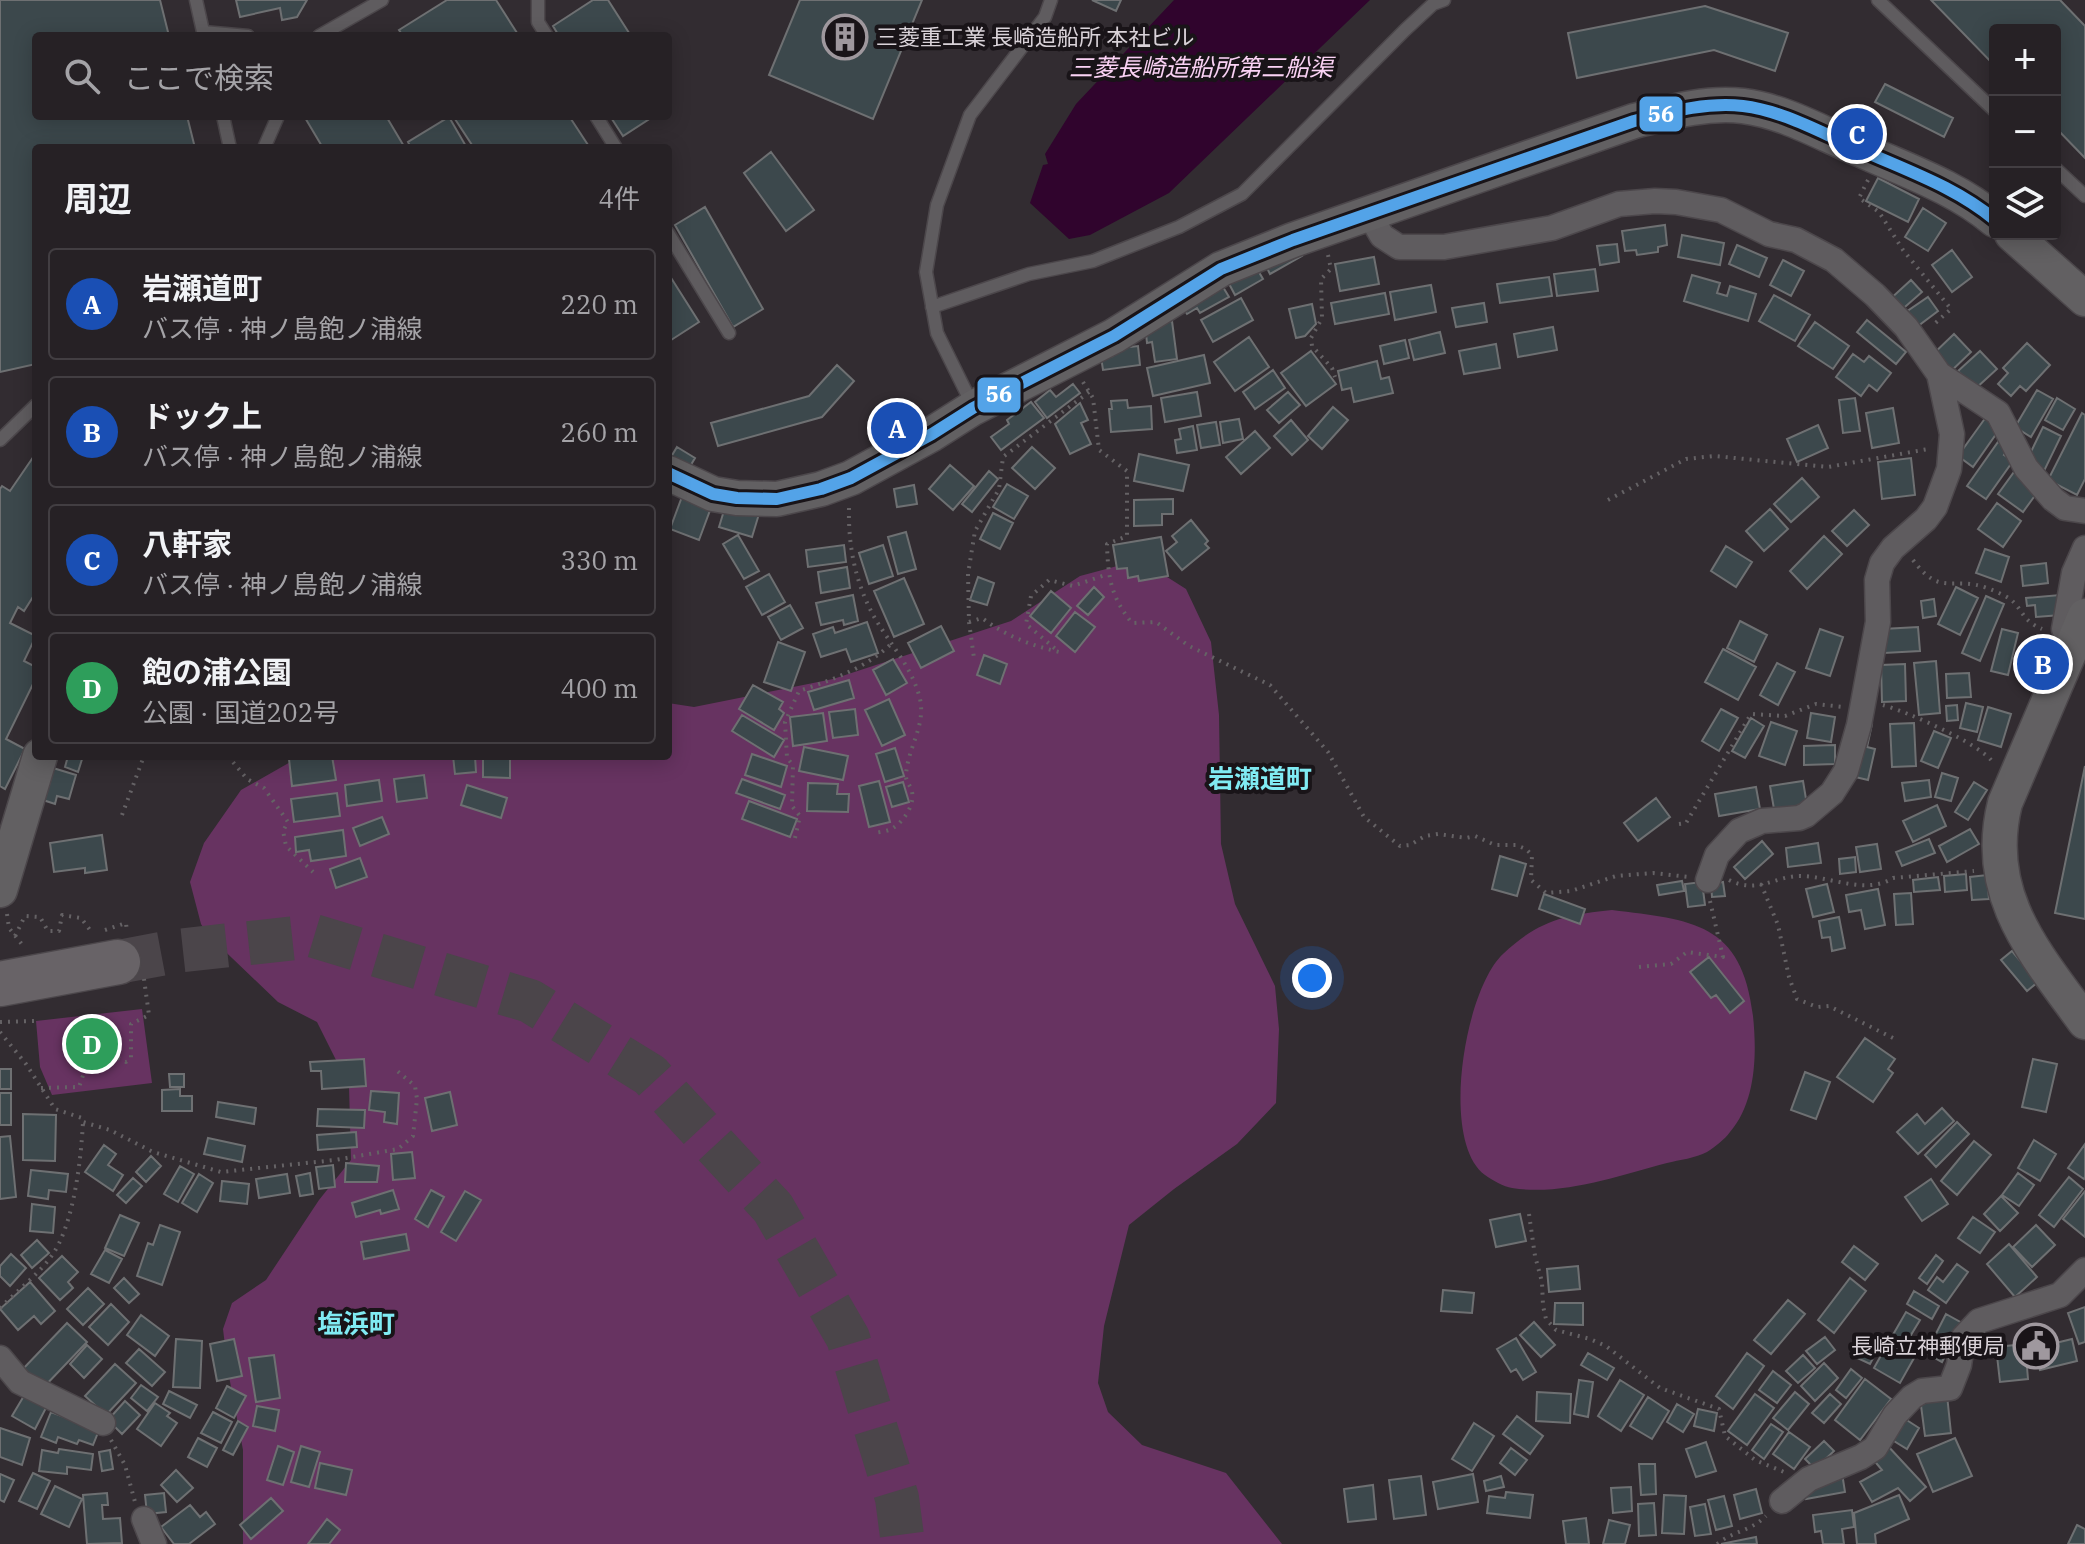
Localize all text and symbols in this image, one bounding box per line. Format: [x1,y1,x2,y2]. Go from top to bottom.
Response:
building icon: 三菱重工業 長崎造船所 本社ビル [821,13,869,61]
place label: 三菱重工業 長崎造船所 本社ビル [876,22,1194,51]
map controls [1989,24,2061,240]
button: + [1989,24,2061,96]
search box [32,32,672,120]
water label: 三菱長崎造船所第三船渠 [1069,51,1336,83]
icon: search [60,54,104,98]
text: ここで検索 [124,58,274,97]
line badge: 56 [1638,95,1684,133]
button: − [1989,96,2061,168]
text: 56 [1648,99,1674,128]
pin: C [1831,104,1883,164]
button: layers [1989,168,2061,240]
text: 周辺 [64,176,132,220]
text: 4件 [598,181,640,215]
text: 岩瀬道町 [142,268,262,307]
text: A [83,287,101,321]
text: 220 m [560,287,638,321]
text: バス停 · 神ノ島飽ノ浦線 [142,311,423,345]
line badge: 56 [976,376,1022,414]
text: 56 [986,379,1012,408]
text: ドック上 [142,396,262,435]
pin: A [871,398,923,458]
text: B [83,415,101,449]
text: 260 m [560,415,638,449]
text: バス停 · 神ノ島飽ノ浦線 [142,439,423,473]
text: 八軒家 [142,524,232,563]
text: C [83,543,101,577]
text: 330 m [560,543,638,577]
text: バス停 · 神ノ島飽ノ浦線 [142,567,423,601]
pin: B [2017,634,2069,694]
text: 飽の浦公園 [142,652,292,691]
text: D [82,671,102,705]
text: 400 m [560,671,638,705]
text: 公園 · 国道202号 [142,695,339,729]
district label: 岩瀬道町 [1208,761,1312,795]
your location [1292,958,1332,998]
pin: D [66,1014,118,1074]
district label: 塩浜町 [317,1306,395,1340]
public building icon: 長崎立神郵便局 [2012,1322,2060,1370]
place label: 長崎立神郵便局 [1851,1331,2005,1360]

